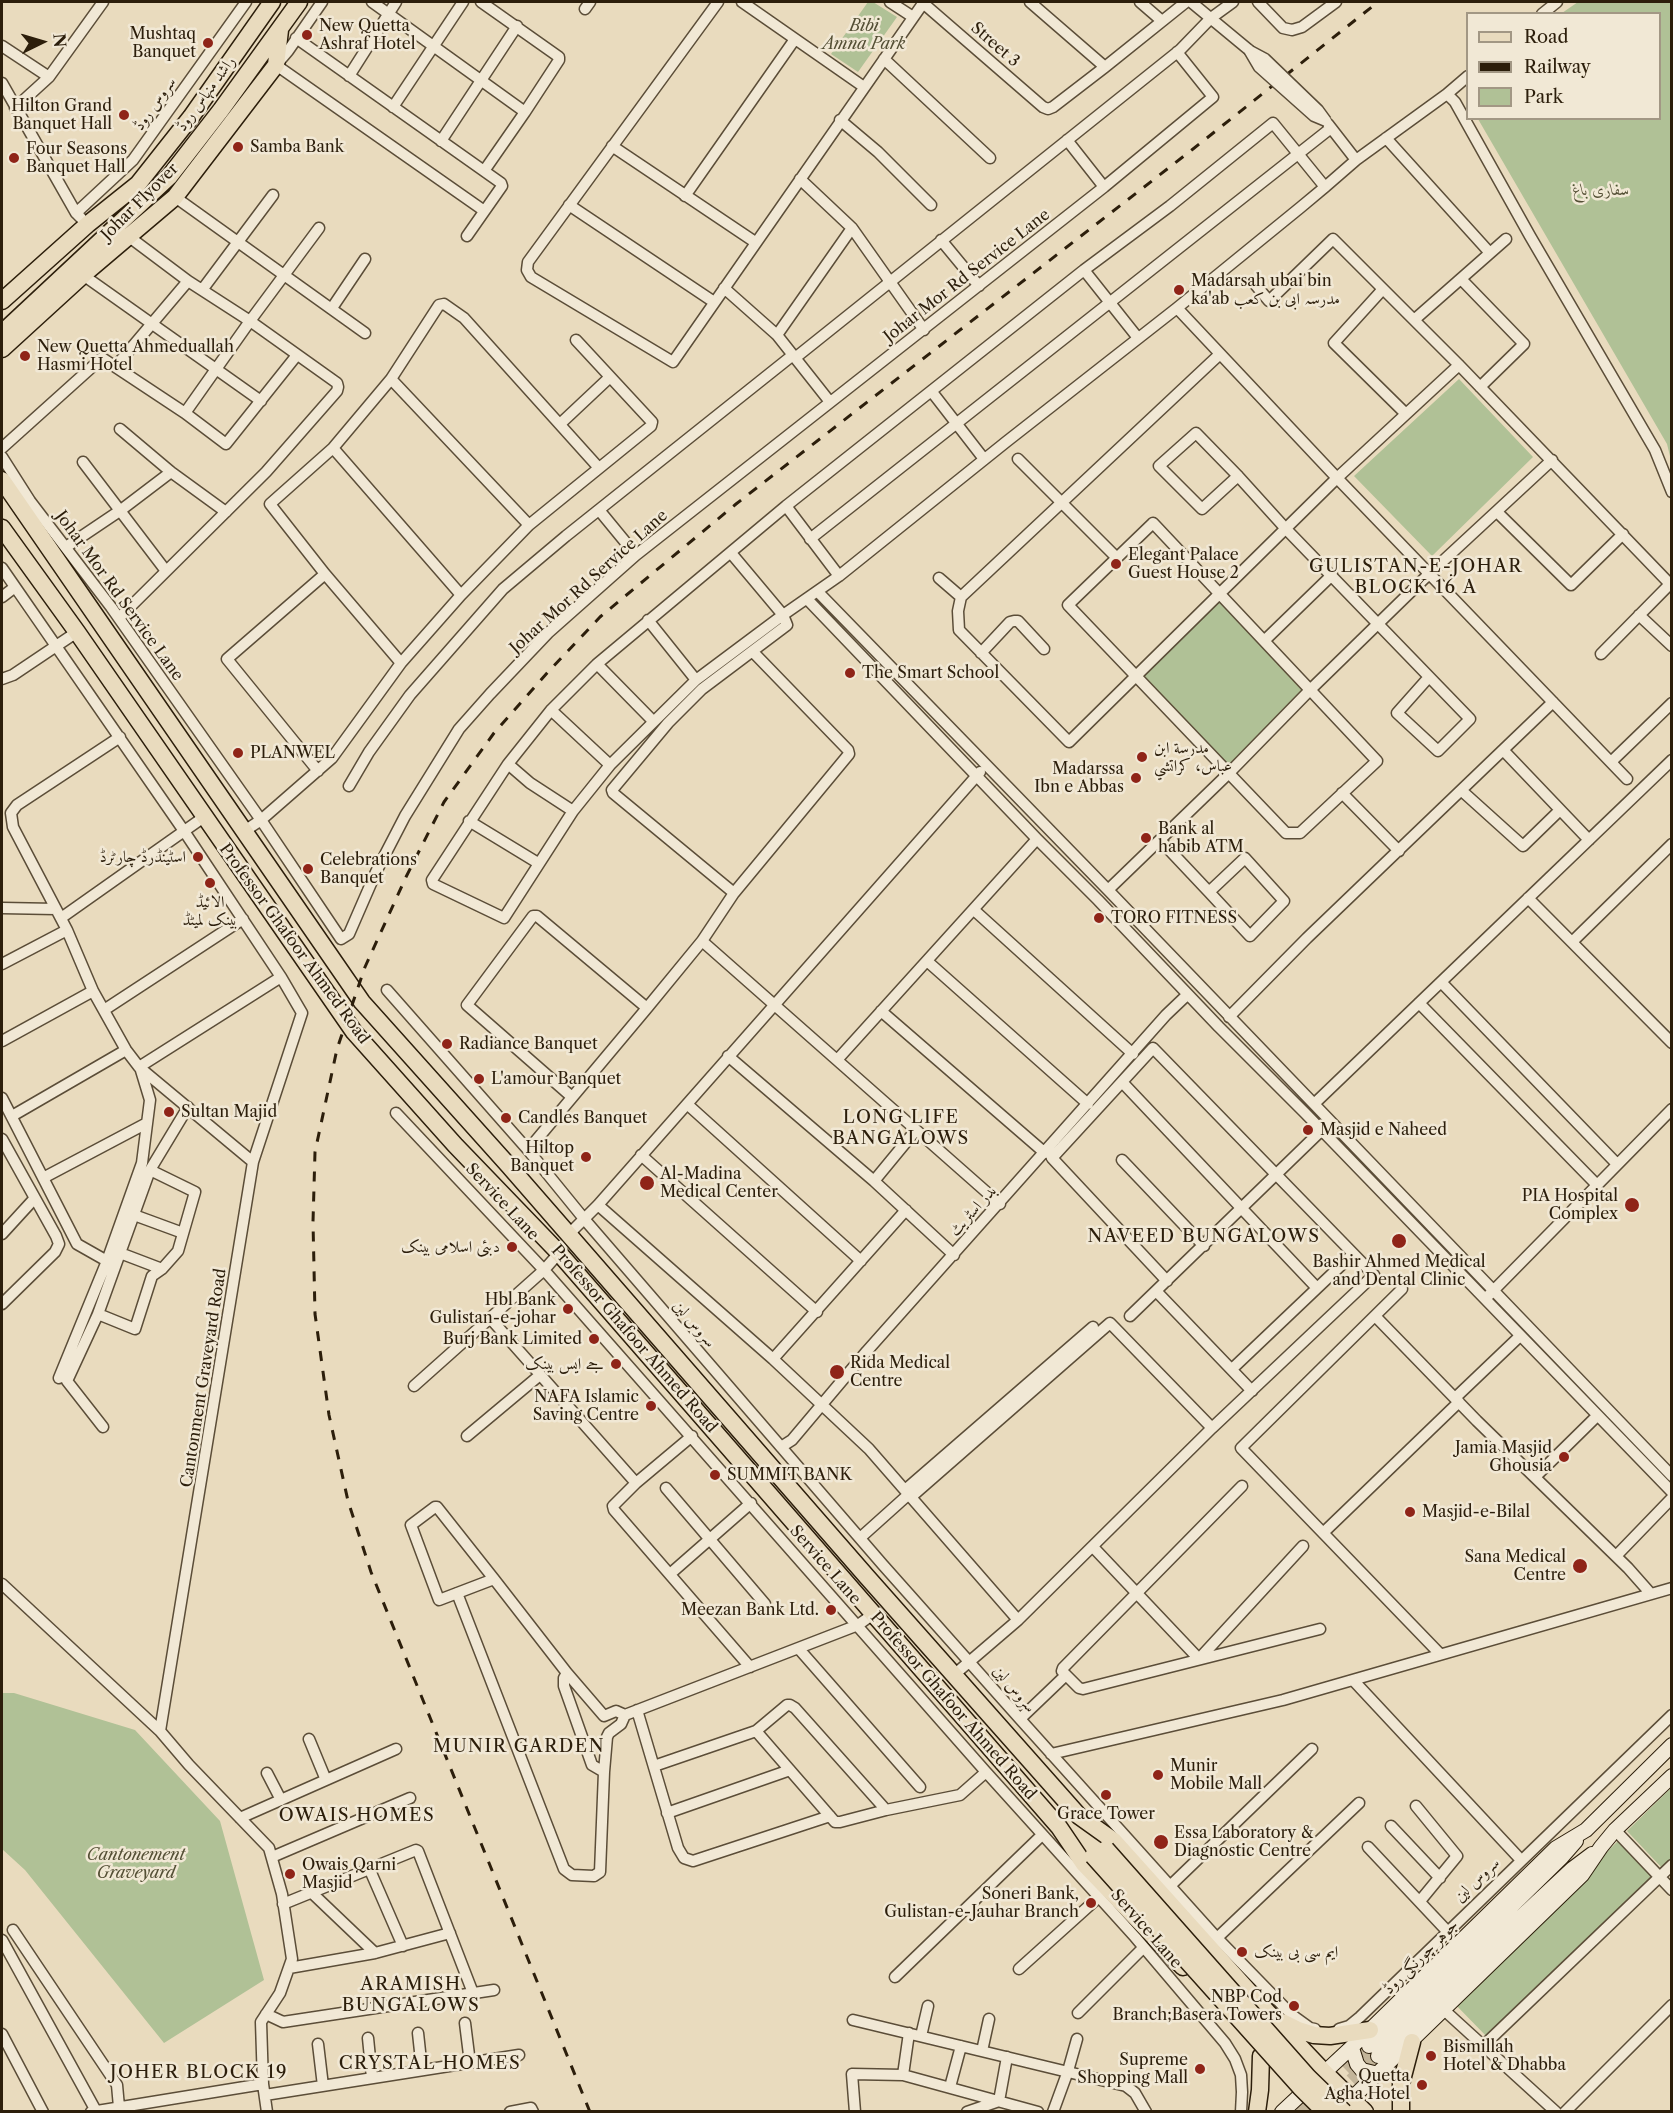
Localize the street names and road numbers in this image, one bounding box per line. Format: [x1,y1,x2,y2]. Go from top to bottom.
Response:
street label: Street 3 [967,19,1023,71]
street label: راشد منہاس روڈ [172,53,240,135]
street label: سروس روڈ [130,74,180,134]
street label: Johar Flyover [97,159,183,245]
street label: Johar Mor Rd Service Lane [880,205,1054,347]
street label: Johar Mor Rd Service Lane [506,506,672,658]
street label: Johar Mor Rd Service Lane [51,507,187,685]
street label: Professor Ghafoor Ahmed Road [215,840,373,1048]
street label: Service Lane [461,1159,543,1245]
street label: بدر اسٹریٹ [946,1182,1000,1240]
street label: Professor Ghafoor Ahmed Road [547,1241,721,1437]
street label: Cantonment Graveyard Road [177,1267,231,1489]
street label: سروس لین [668,1297,720,1351]
street label: Service Lane [786,1522,864,1608]
street label: Professor Ghafoor Ahmed Road [866,1608,1040,1804]
street label: سروس لین [988,1662,1040,1716]
street label: سروس لین [1450,1854,1504,1906]
street label: Service Lane [1107,1886,1185,1972]
street label: جوہر چورنگی روڈ [1380,1916,1462,1998]

